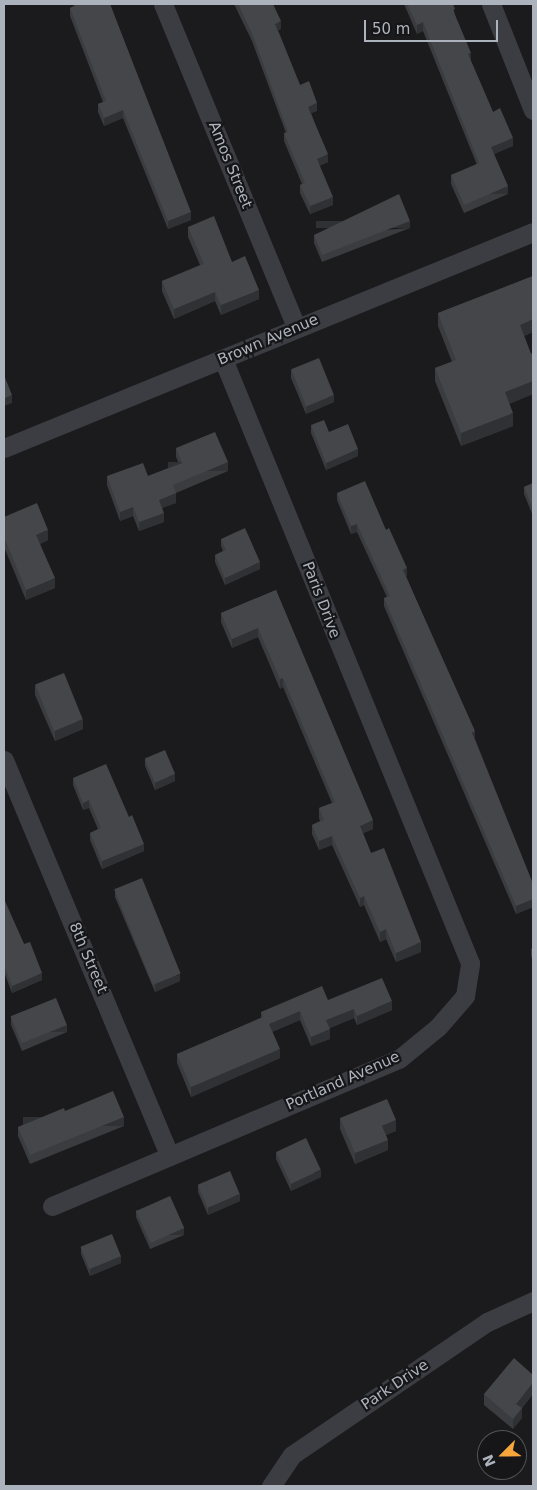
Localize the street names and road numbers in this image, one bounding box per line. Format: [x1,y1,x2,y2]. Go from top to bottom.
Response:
street label: Amos Street [204,119,256,211]
street label: Brown Avenue [215,311,321,369]
street label: Paris Drive [298,559,344,641]
street label: 8th Street [65,920,111,996]
street label: Portland Avenue [283,1048,403,1114]
street label: Park Drive [358,1356,432,1414]

